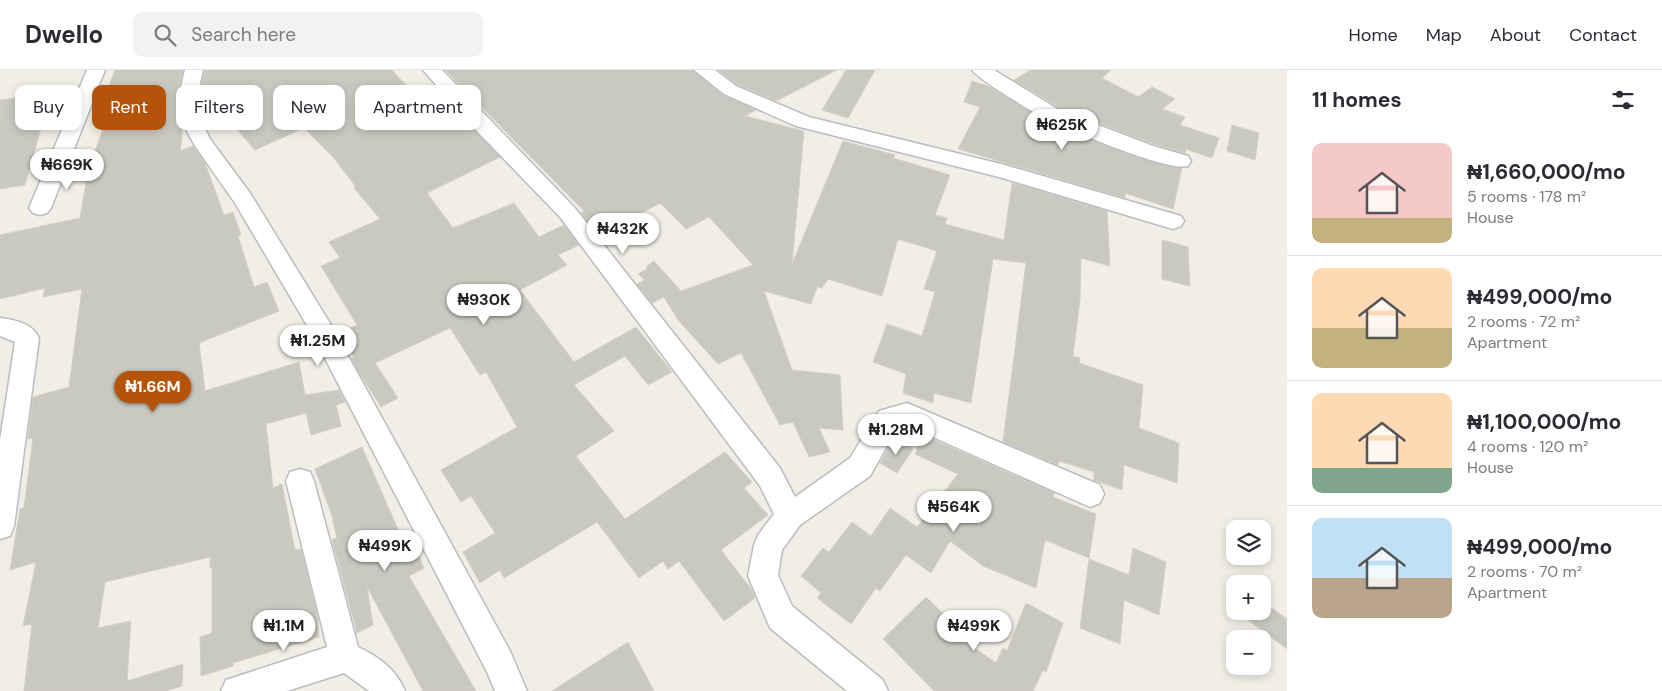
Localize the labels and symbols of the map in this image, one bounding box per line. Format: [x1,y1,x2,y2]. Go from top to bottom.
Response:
pin: ₦625K [1027,108,1097,151]
pin: ₦669K [32,148,102,191]
pin: ₦432K [588,212,658,255]
pin: ₦930K [449,284,519,326]
pin: ₦1.25M [277,324,359,367]
pin: ₦1.66M [112,370,194,413]
pin: ₦1.28M [855,414,937,456]
pin: ₦564K [919,490,989,533]
pin: ₦499K [350,530,420,572]
pin: ₦1.1M [249,610,319,652]
pin: ₦499K [939,610,1009,652]

